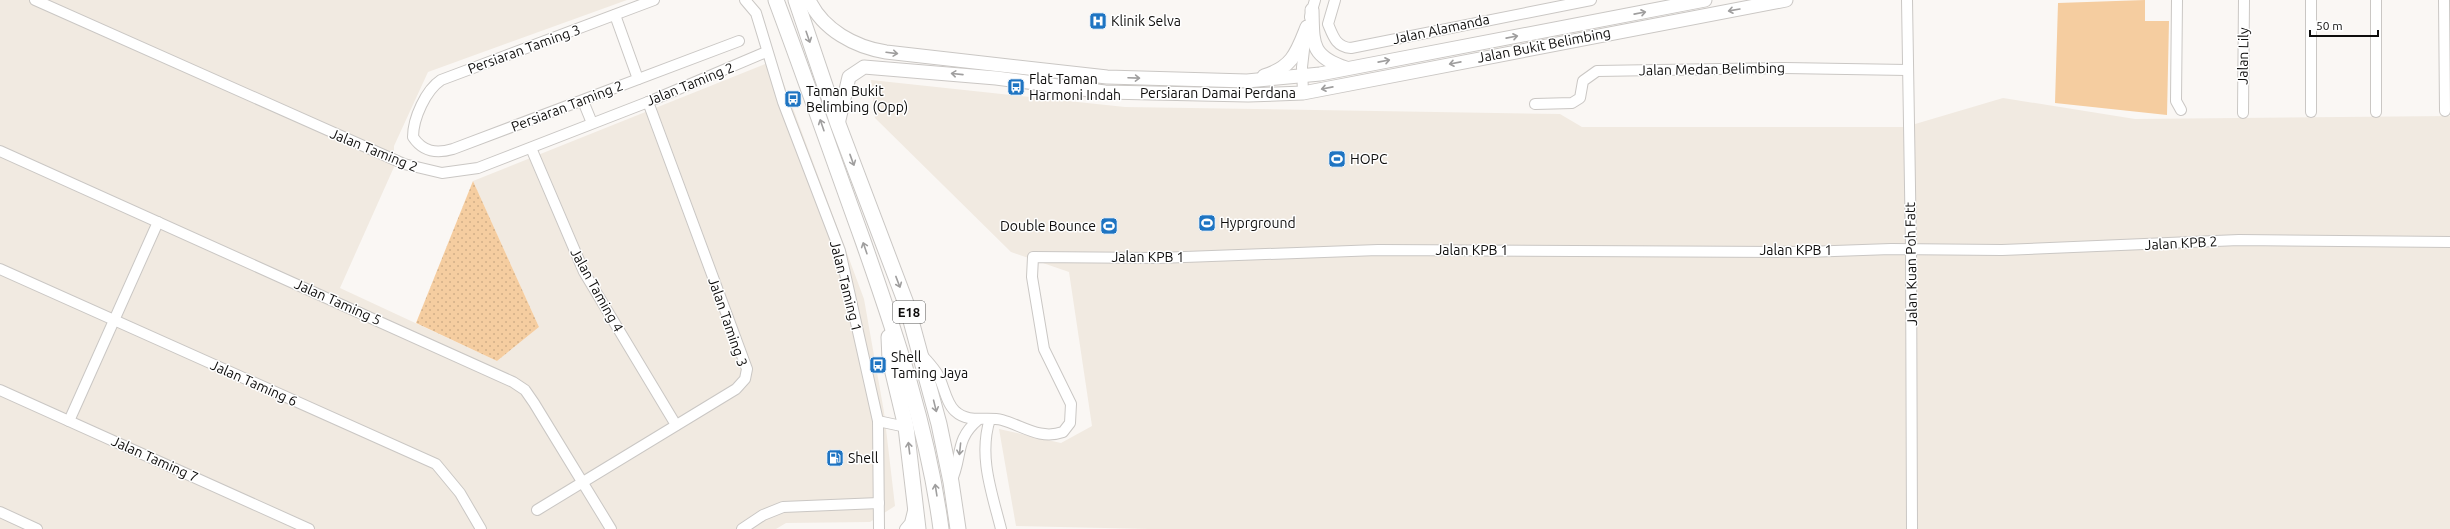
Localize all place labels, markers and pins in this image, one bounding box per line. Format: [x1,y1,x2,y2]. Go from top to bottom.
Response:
hospital icon: Klinik Selva [1088,11,1108,31]
place label: Klinik Selva [1111,13,1181,29]
place label: Flat Taman Harmoni Indah [1029,71,1121,103]
bus stop icon: Flat Taman Harmoni Indah [1006,77,1026,97]
place label: Taman Bukit Belimbing (Opp) [806,83,908,115]
bus stop icon: Taman Bukit Belimbing (Opp) [783,89,803,109]
sports icon: HOPC [1327,149,1347,169]
place label: HOPC [1350,151,1388,167]
sports icon: Hyprground [1197,213,1217,233]
place label: Hyprground [1220,215,1296,231]
sports icon: Double Bounce [1099,216,1119,236]
place label: Double Bounce [1000,218,1096,234]
place label: Shell Taming Jaya [891,349,968,381]
bus stop icon: Shell Taming Jaya [868,355,888,375]
fuel station icon: Shell [825,448,845,468]
place label: Shell [848,450,879,466]

